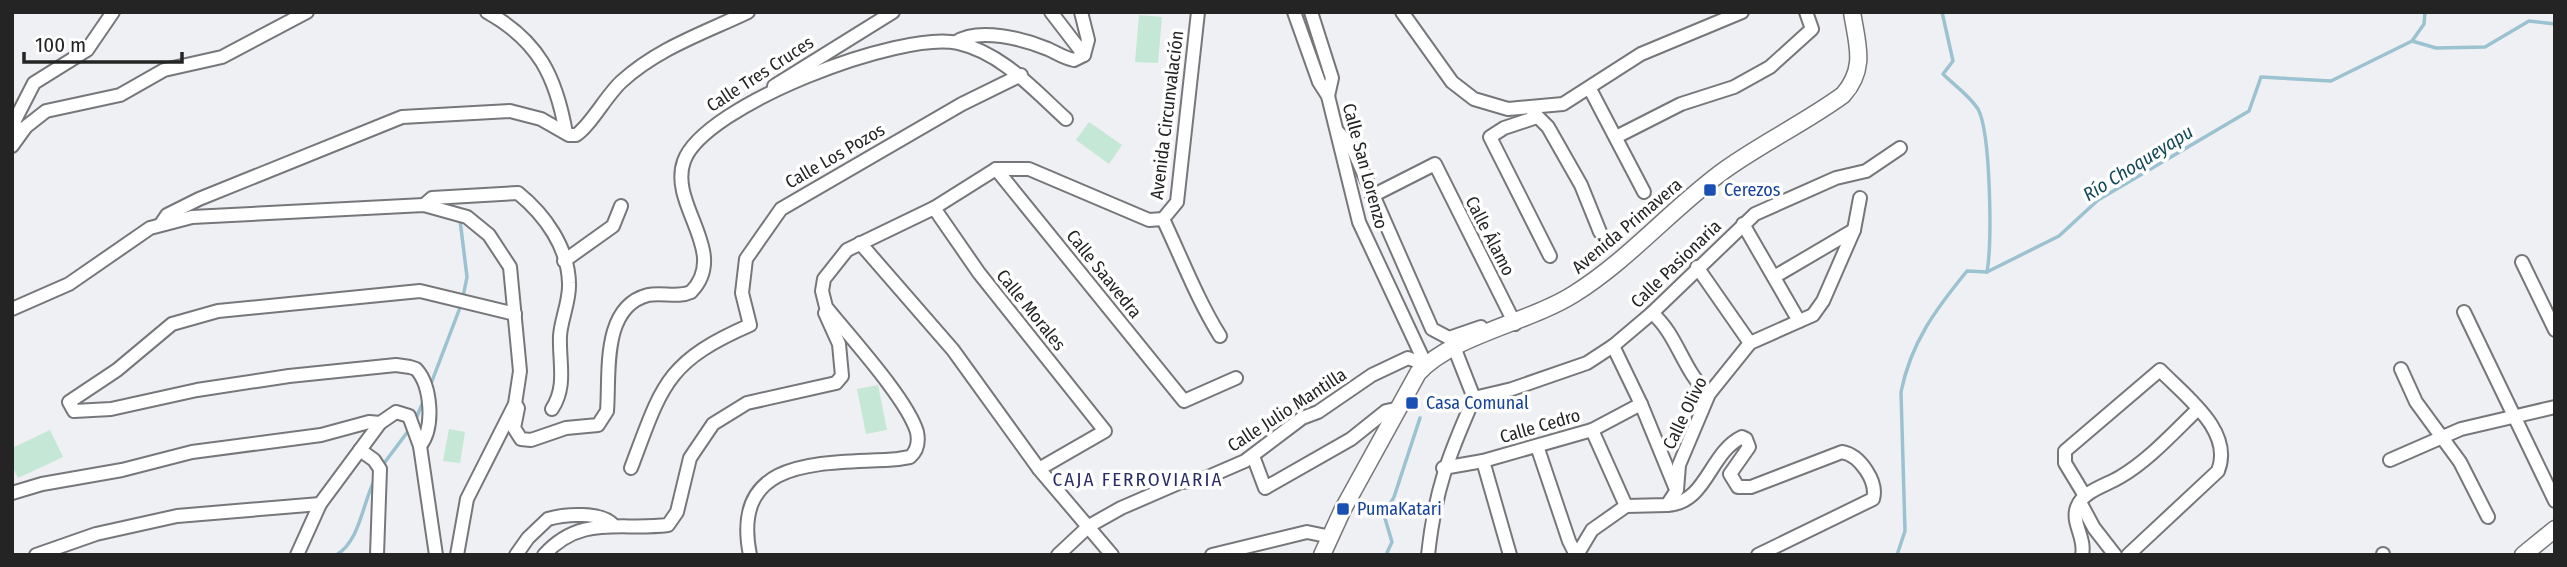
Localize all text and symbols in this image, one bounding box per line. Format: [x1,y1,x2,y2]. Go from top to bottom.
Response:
scale bar [24,21,182,65]
street label: Avenida Circunvalación [1146,29,1188,201]
street label: Calle Tres Cruces [702,31,818,117]
text: 100 m [35,32,86,58]
street label: Calle San Lorenzo [1338,101,1392,231]
street label: Calle Los Pozos [781,118,889,193]
water label: Río Choqueyapu [2079,120,2197,206]
street label: Avenida Primavera [1568,174,1687,278]
place label: Cerezos [1724,179,1781,201]
marker: Cerezos [1702,182,1718,198]
street label: Calle Álamo [1461,192,1520,279]
street label: Calle Pasionaria [1626,215,1726,313]
street label: Calle Saavedra [1062,225,1146,323]
street label: Calle Morales [992,265,1071,355]
street label: Calle Julio Mantilla [1223,363,1351,457]
street label: Calle Olivo [1658,373,1712,453]
place label: Casa Comunal [1426,392,1529,414]
marker: Casa Comunal [1404,395,1420,411]
street label: Calle Cedro [1497,404,1583,448]
district label: CAJA FERROVIARIA [1053,468,1223,491]
place label: PumaKatari [1357,498,1442,520]
marker: PumaKatari [1335,501,1351,517]

